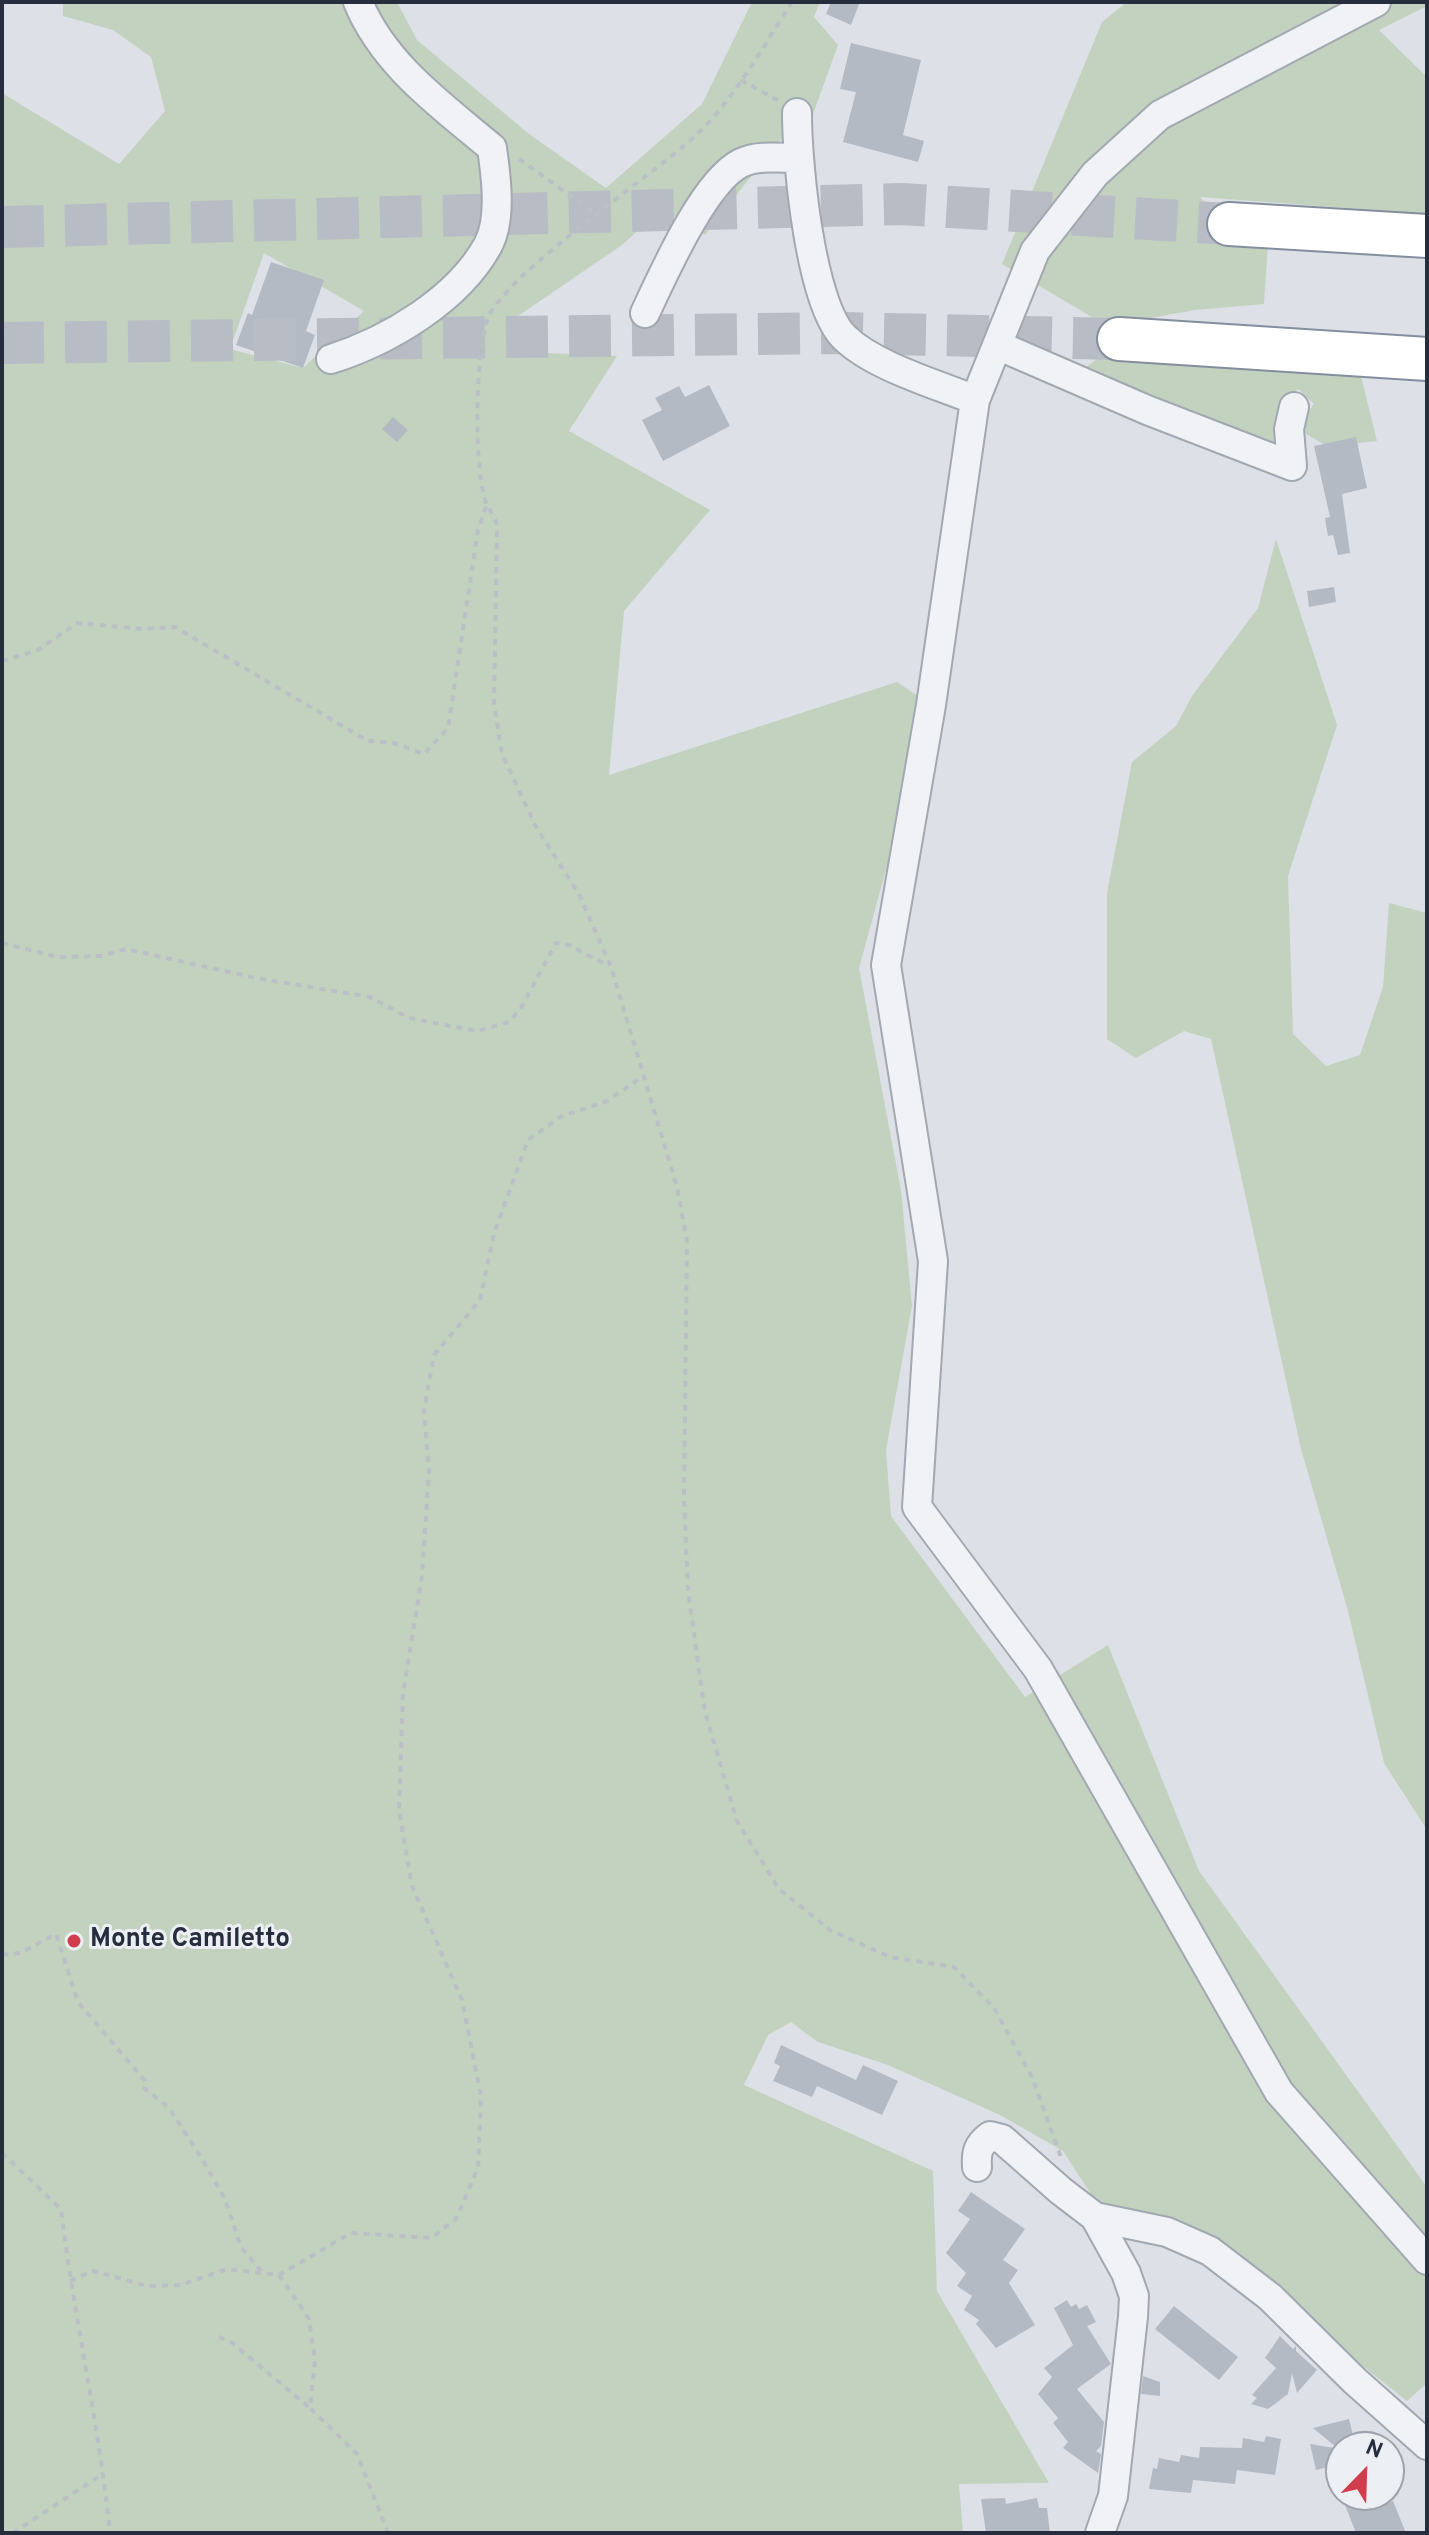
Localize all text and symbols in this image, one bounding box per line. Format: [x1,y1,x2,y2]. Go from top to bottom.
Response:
place label: Monte Camiletto [90,1925,290,1957]
marker: Monte Camiletto [65,1932,83,1950]
north arrow [1325,2431,1405,2511]
text: N [1361,2435,1386,2466]

